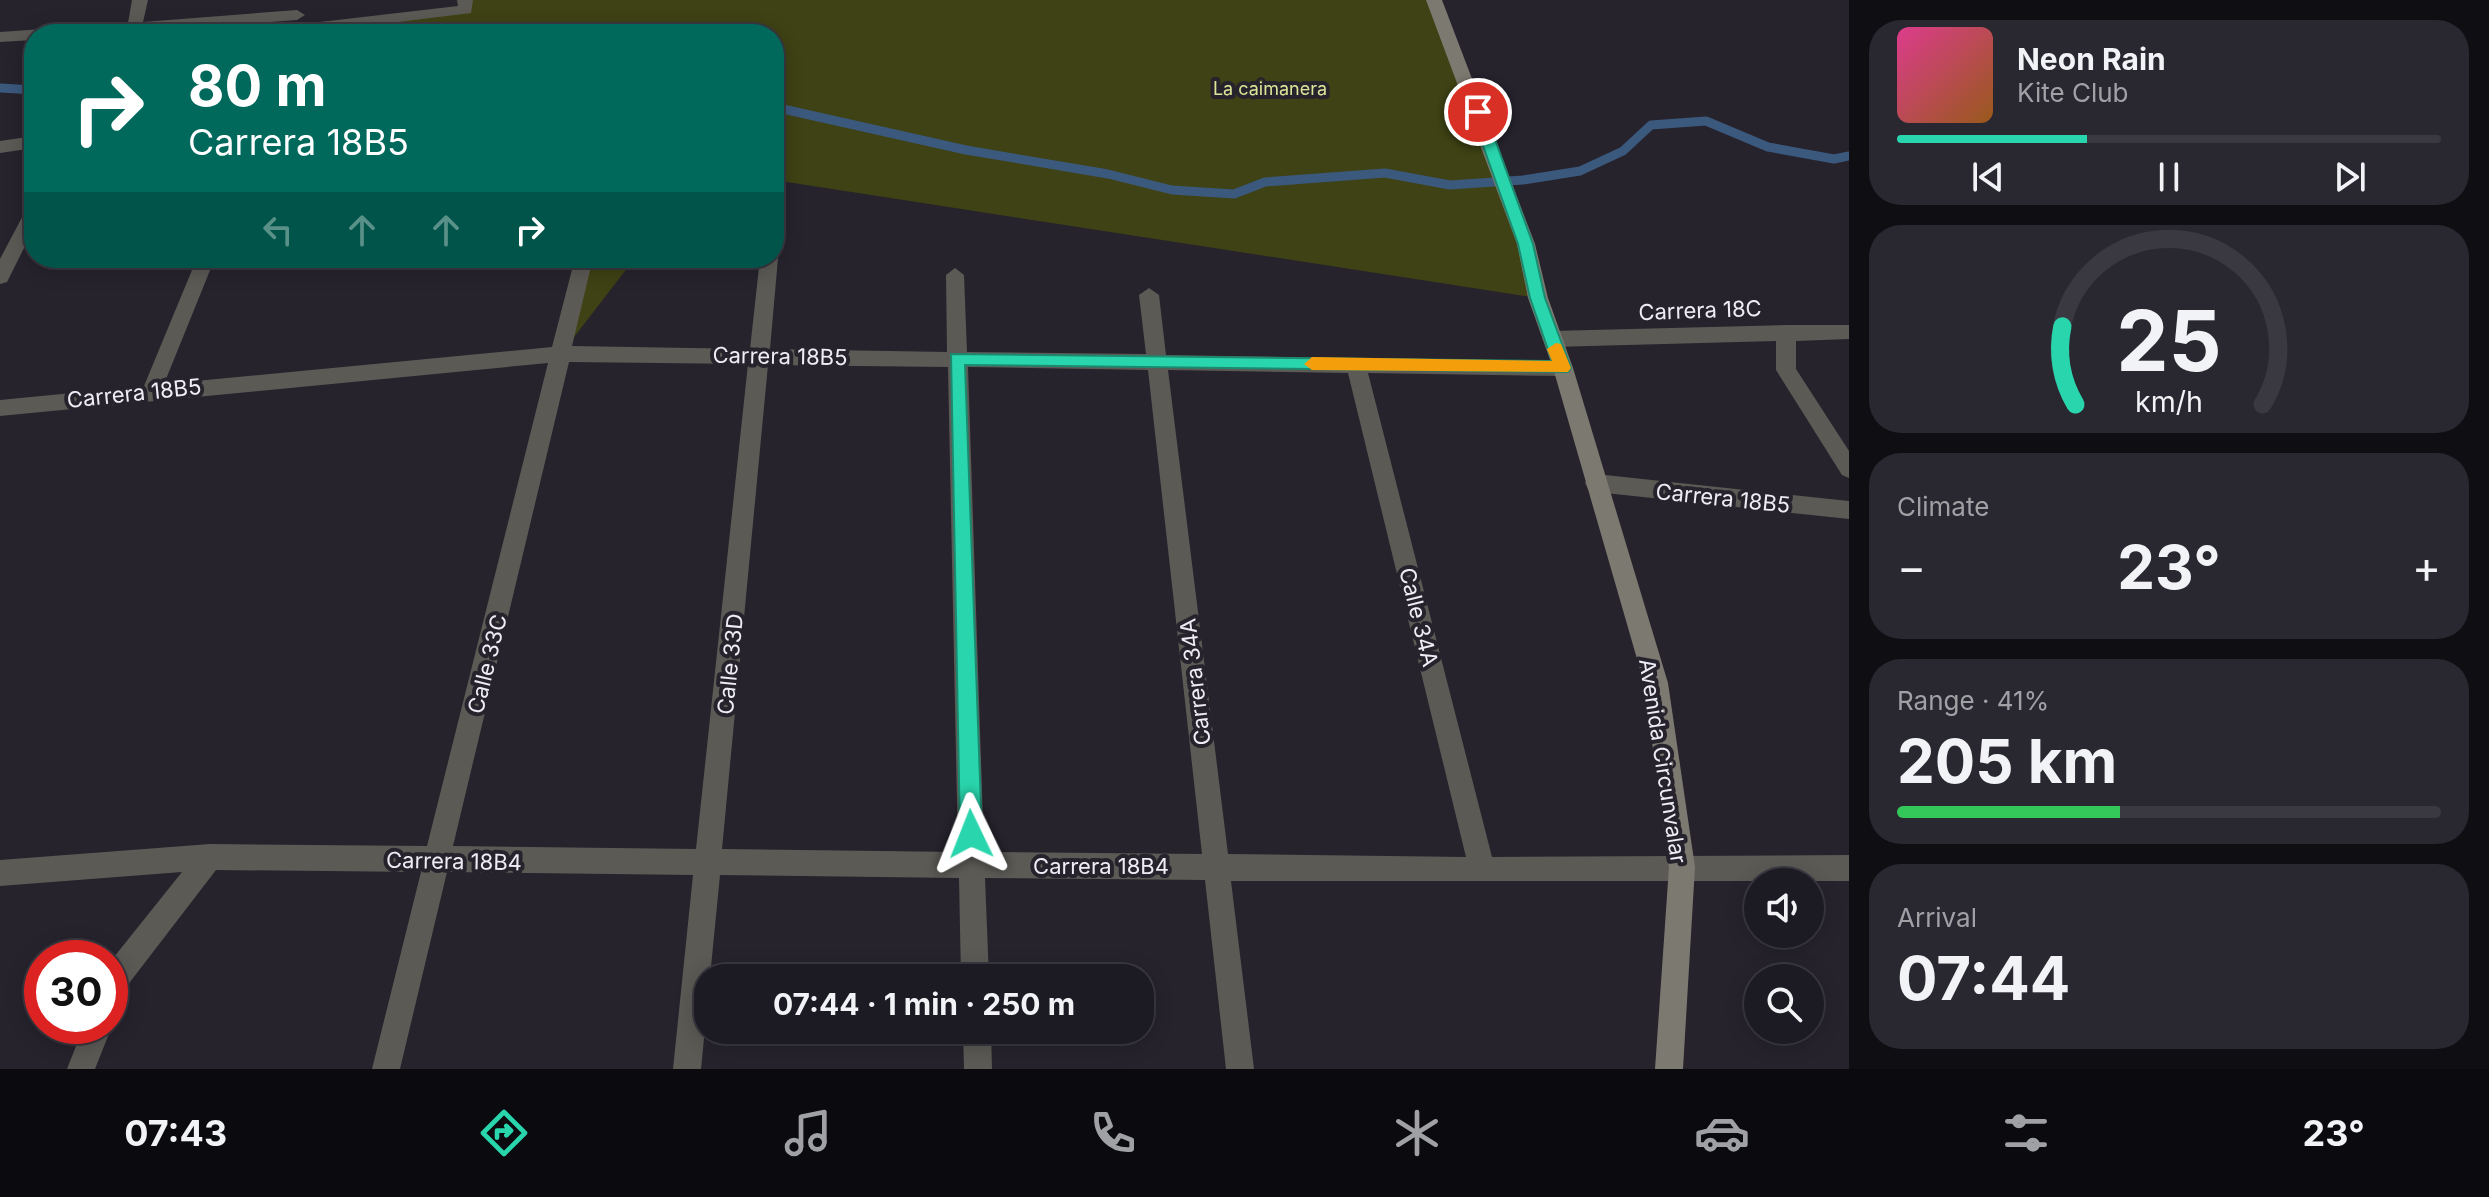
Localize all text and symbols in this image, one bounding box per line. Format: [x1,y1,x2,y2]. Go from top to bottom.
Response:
text: Neon Rain [2017,41,2166,77]
text: 80 m [188,52,327,120]
icon: right [56,56,160,160]
text: Kite Club [2017,77,2128,108]
park label: La caimanera [1213,78,1327,99]
pin [1444,78,1512,146]
icon: arrive [1456,90,1500,134]
text: Carrera 18B5 [188,120,409,164]
icon: previous [1966,155,2010,199]
icon: pause [2147,155,2191,199]
icon: next [2328,155,2372,199]
icon: left [256,208,300,252]
icon: ahead [340,208,384,252]
icon: ahead [424,208,468,252]
icon: right [508,208,552,252]
text: 25 [2116,290,2222,391]
street label: Carrera 18C [1638,295,1762,325]
street label: Carrera 18B5 [712,342,848,370]
street label: Carrera 18B5 [66,373,202,413]
text: km/h [2135,384,2203,419]
street label: Carrera 18B5 [1655,478,1791,518]
text: Climate [1897,491,1989,522]
text: 23° [2117,531,2221,603]
text: − [1897,540,1926,594]
text: + [2412,540,2441,594]
street label: Calle 34A [1394,565,1444,669]
street label: Calle 33C [462,612,512,716]
street label: Calle 33D [712,612,748,716]
street label: Carrera 34A [1174,617,1216,747]
street label: Avenida Circunvalar [1634,657,1692,865]
text: Range · 41% [1897,685,2049,716]
text: 205 km [1897,725,2117,797]
position arrow [929,792,1013,876]
street label: Carrera 18B4 [386,847,522,875]
street label: Carrera 18B4 [1033,853,1169,879]
map controls [1744,868,1824,1044]
button: sound [1744,868,1824,948]
text: Arrival [1897,902,1977,933]
speed limit sign: 30 [24,940,128,1044]
text: 07:44 [1897,942,2070,1014]
button: search [1744,964,1824,1044]
text: 07:44 · 1 min · 250 m [773,986,1075,1022]
icon: directions [476,1105,532,1161]
icon: music [780,1105,836,1161]
icon: phone [1085,1105,1141,1161]
icon: climate [1389,1105,1445,1161]
icon: car [1694,1105,1750,1161]
icon: filters [1998,1105,2054,1161]
text: 07:43 [124,1111,227,1155]
text: 23° [2303,1111,2365,1155]

